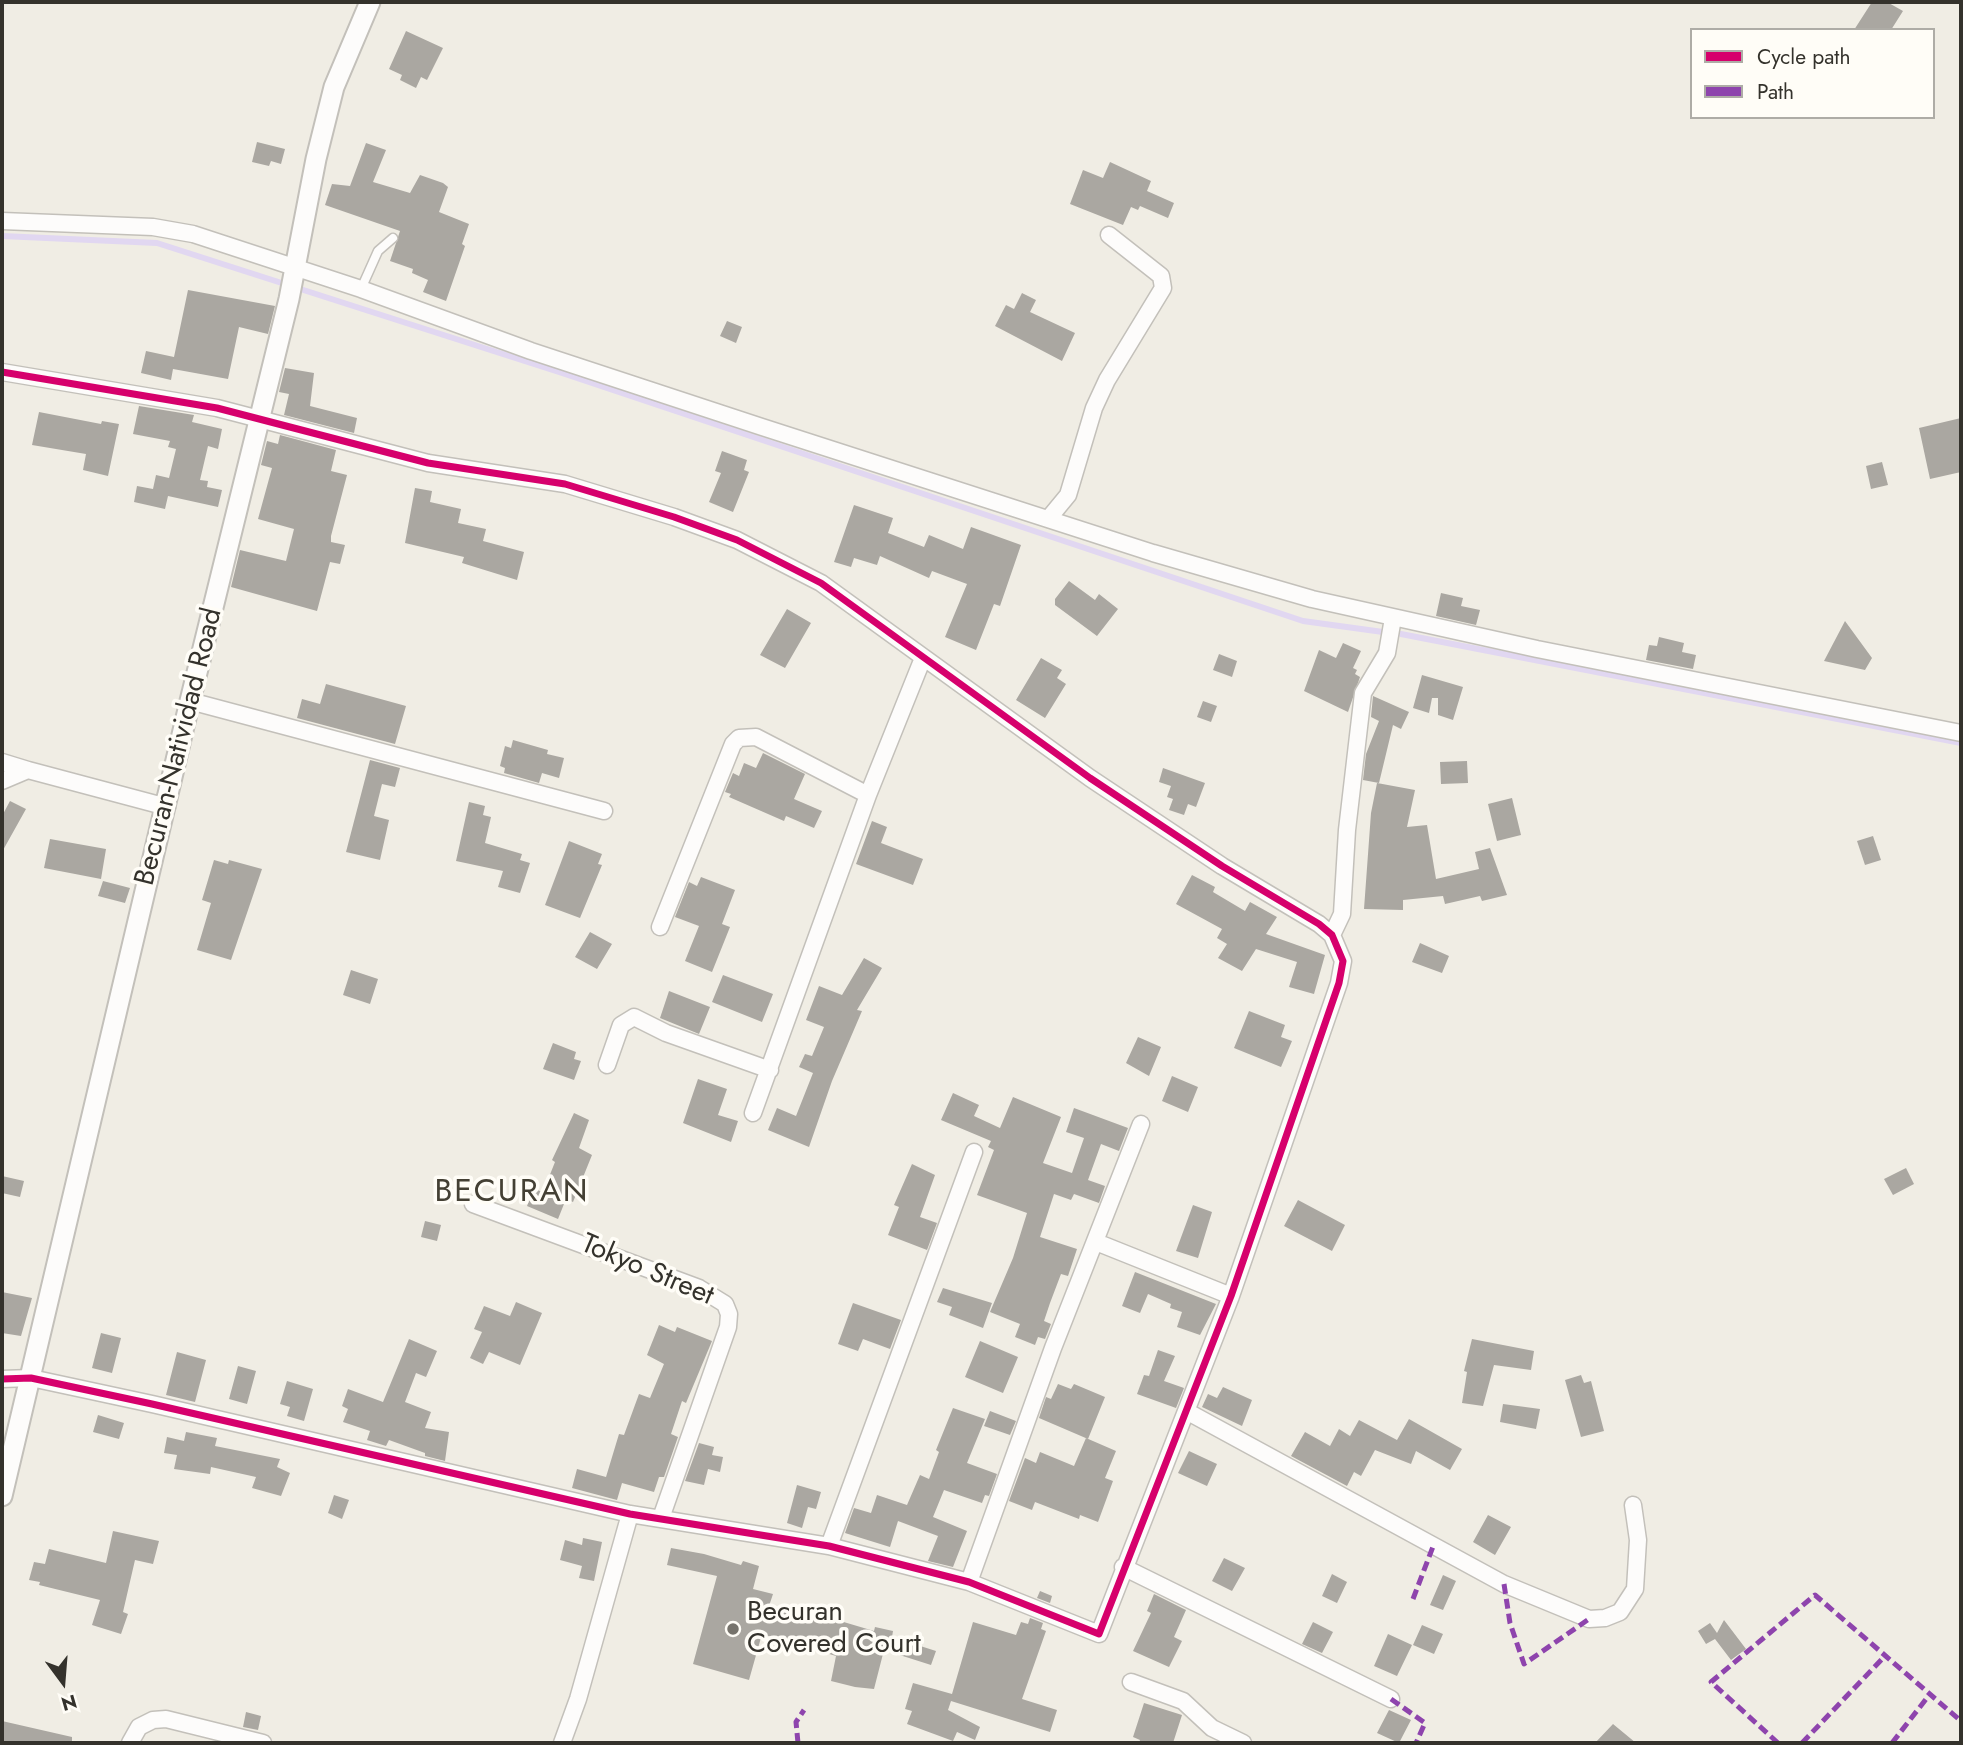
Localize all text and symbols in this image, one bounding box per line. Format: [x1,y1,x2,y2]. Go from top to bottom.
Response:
legend [1690,28,1935,119]
text: Cycle path [1757,42,1850,72]
text: Path [1757,77,1794,107]
street label: Becuran-Natividad Road [129,605,231,889]
district label: BECURAN [435,1174,589,1212]
street label: Tokyo Street [576,1228,718,1314]
place label: Becuran Covered Court [747,1596,921,1662]
marker: Becuran Covered Court [725,1621,741,1637]
north arrow [28,1647,98,1717]
text: N [58,1688,80,1718]

